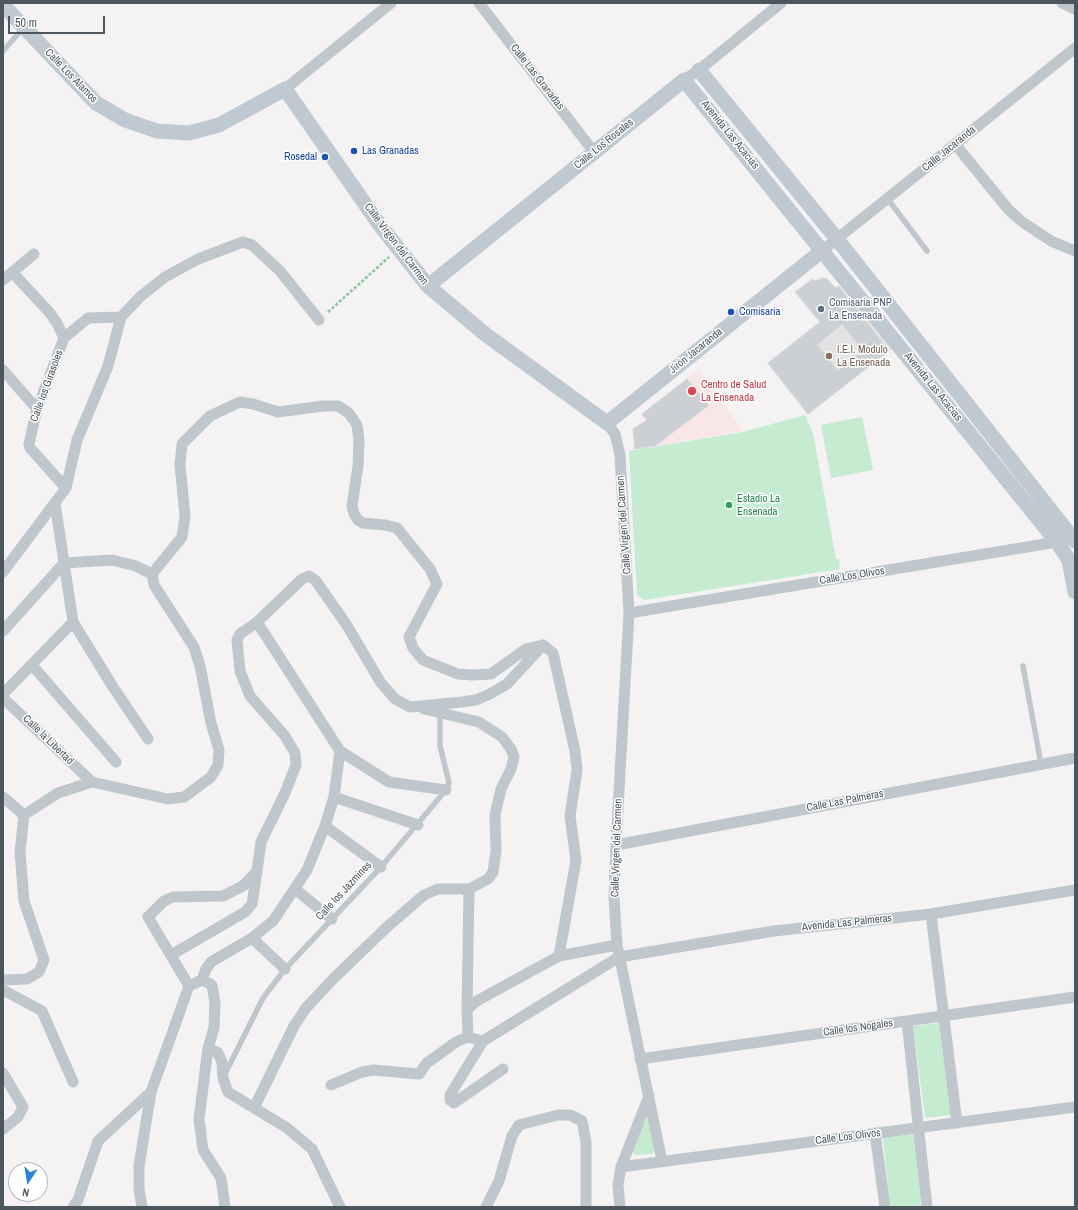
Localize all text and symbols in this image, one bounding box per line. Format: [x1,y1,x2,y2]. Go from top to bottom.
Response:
scale bar [10,8,107,34]
text: 50 m [15,15,37,31]
street label: Calle Las Granadas [507,42,567,112]
street label: Calle Los Alamos [42,46,100,106]
street label: Avenida Las Acacias [698,98,762,172]
street label: Calle Los Rosales [572,116,636,172]
street label: Calle Jacaranda [920,123,978,175]
place label: Las Granadas [362,144,419,158]
marker: Las Granadas [349,146,359,156]
place label: Rosedal [284,150,317,164]
marker: Rosedal [320,152,330,162]
street label: Calle Virgen del Carmen [361,201,431,287]
place label: Comisaría PNP La Ensenada [829,296,892,322]
marker: Comisaría PNP La Ensenada [816,304,826,314]
place label: Comisaria [739,305,781,319]
marker: Comisaria [726,307,736,317]
street label: Jirón Jacaranda [667,326,725,376]
place label: I.E.I. Modulo La Ensenada [837,343,890,369]
street label: Calle los Girasoles [28,348,66,424]
street label: Avenida Las Acacias [901,350,965,424]
marker: I.E.I. Modulo La Ensenada [824,351,834,361]
place label: Centro de Salud La Ensenada [701,378,766,404]
marker: Centro de Salud La Ensenada [686,385,698,397]
street label: Calle Virgen del Carmen [614,475,634,575]
place label: Estadio La Ensenada [737,492,780,518]
marker: Estadio La Ensenada [724,500,734,510]
street label: Calle Los Olivos [819,564,885,588]
street label: Calle la Libertad [20,712,76,768]
street label: Calle Las Palmeras [805,787,885,815]
street label: Calle Virgen del Carmen [609,798,625,898]
street label: Calle los Jazmines [313,859,375,923]
street label: Avenida Las Palmeras [801,912,893,934]
street label: Calle los Nogales [822,1017,894,1039]
street label: Calle Los Olivos [815,1126,881,1148]
north arrow [8,1162,48,1202]
text: N [21,1185,30,1200]

